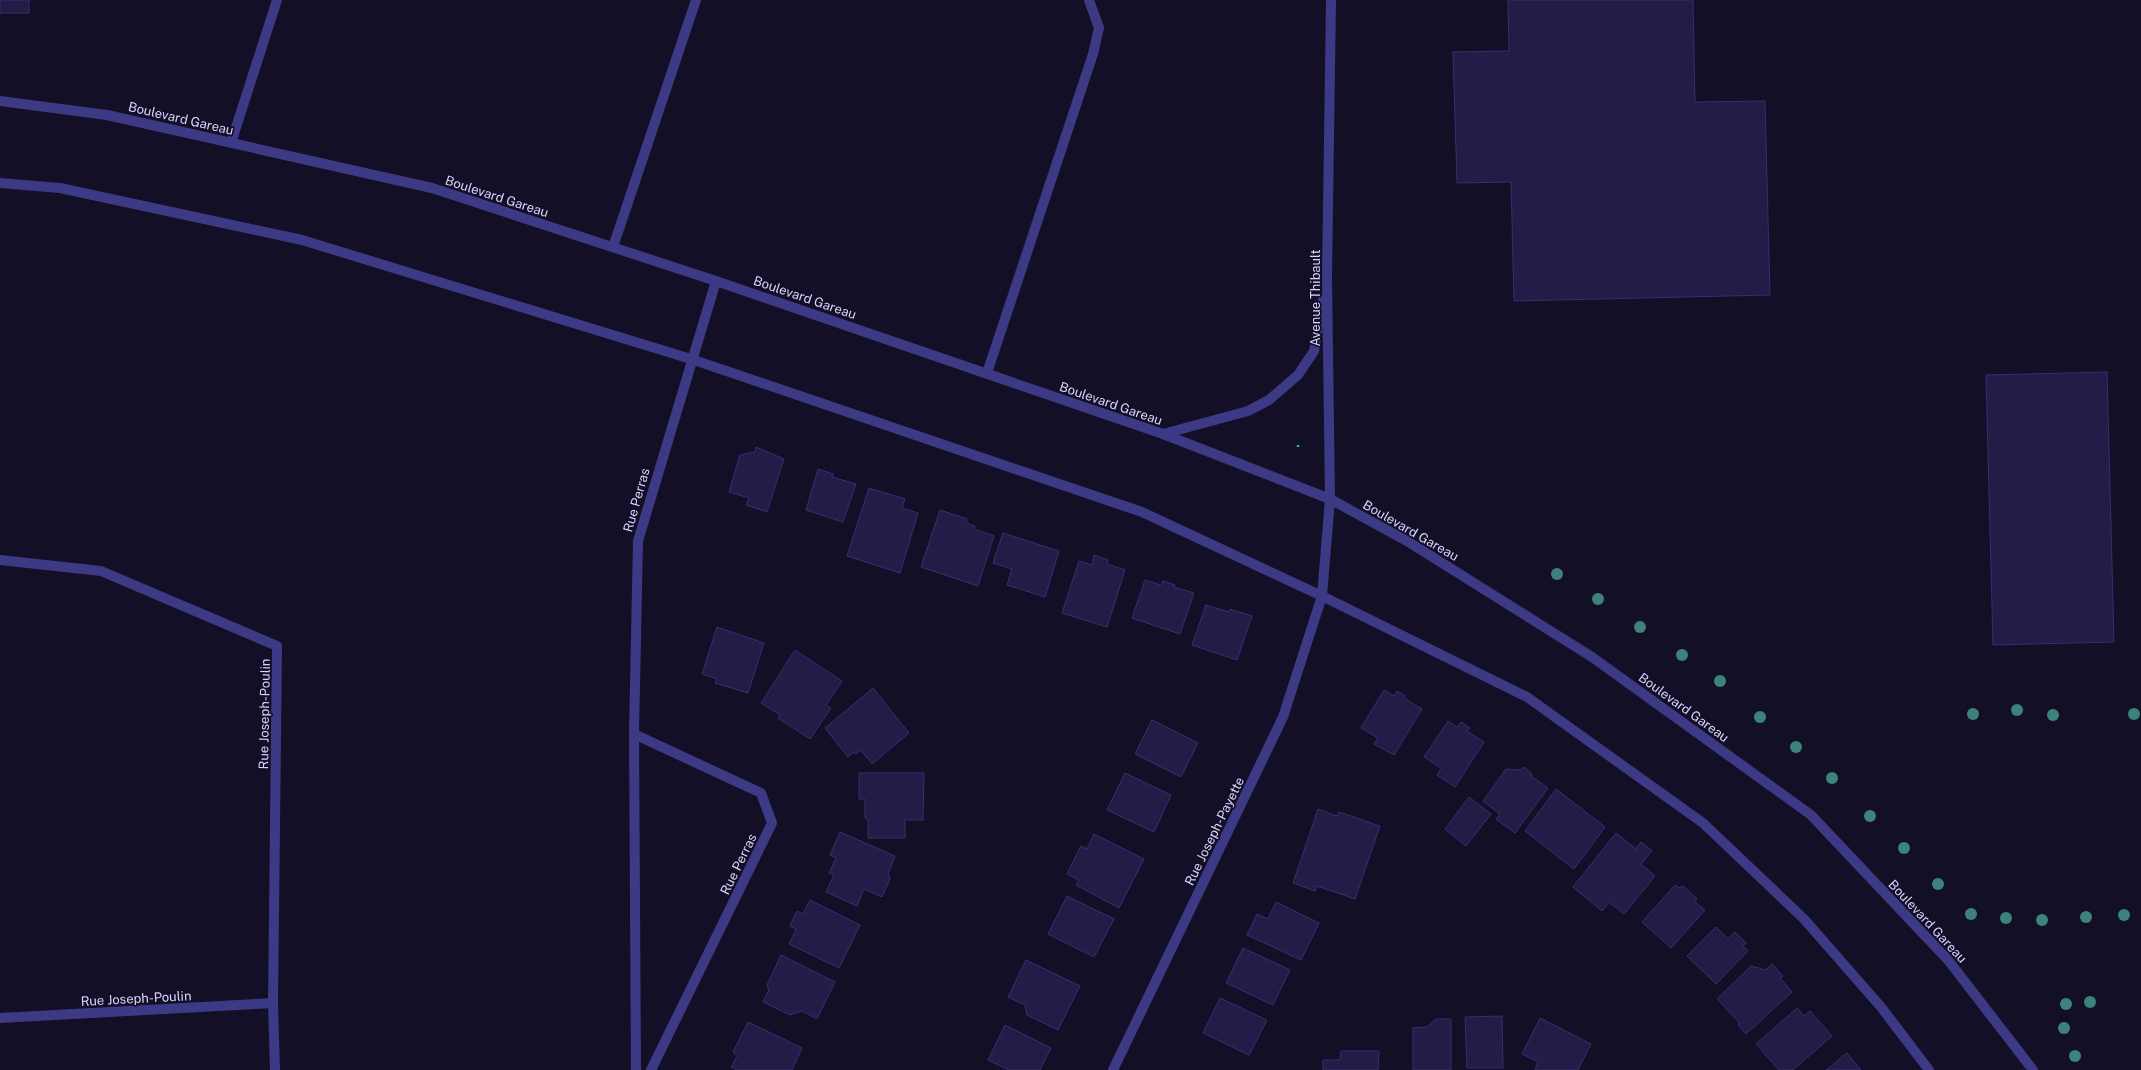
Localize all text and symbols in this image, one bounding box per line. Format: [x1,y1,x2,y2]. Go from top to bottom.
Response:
street label: Boulevard Gareau [127,99,235,138]
street label: Boulevard Gareau [443,173,550,220]
street label: Avenue Thibault [1308,249,1323,347]
street label: Boulevard Gareau [751,273,858,322]
street label: Boulevard Gareau [1057,379,1164,428]
street label: Rue Perras [620,466,653,534]
street label: Boulevard Gareau [1360,497,1461,564]
street label: Rue Joseph-Poulin [256,658,273,770]
street label: Boulevard Gareau [1636,670,1732,745]
street label: Rue Joseph-Payette [1182,775,1247,888]
street label: Rue Perras [717,831,760,897]
street label: Boulevard Gareau [1885,877,1970,966]
street label: Rue Joseph-Poulin [80,988,192,1009]

